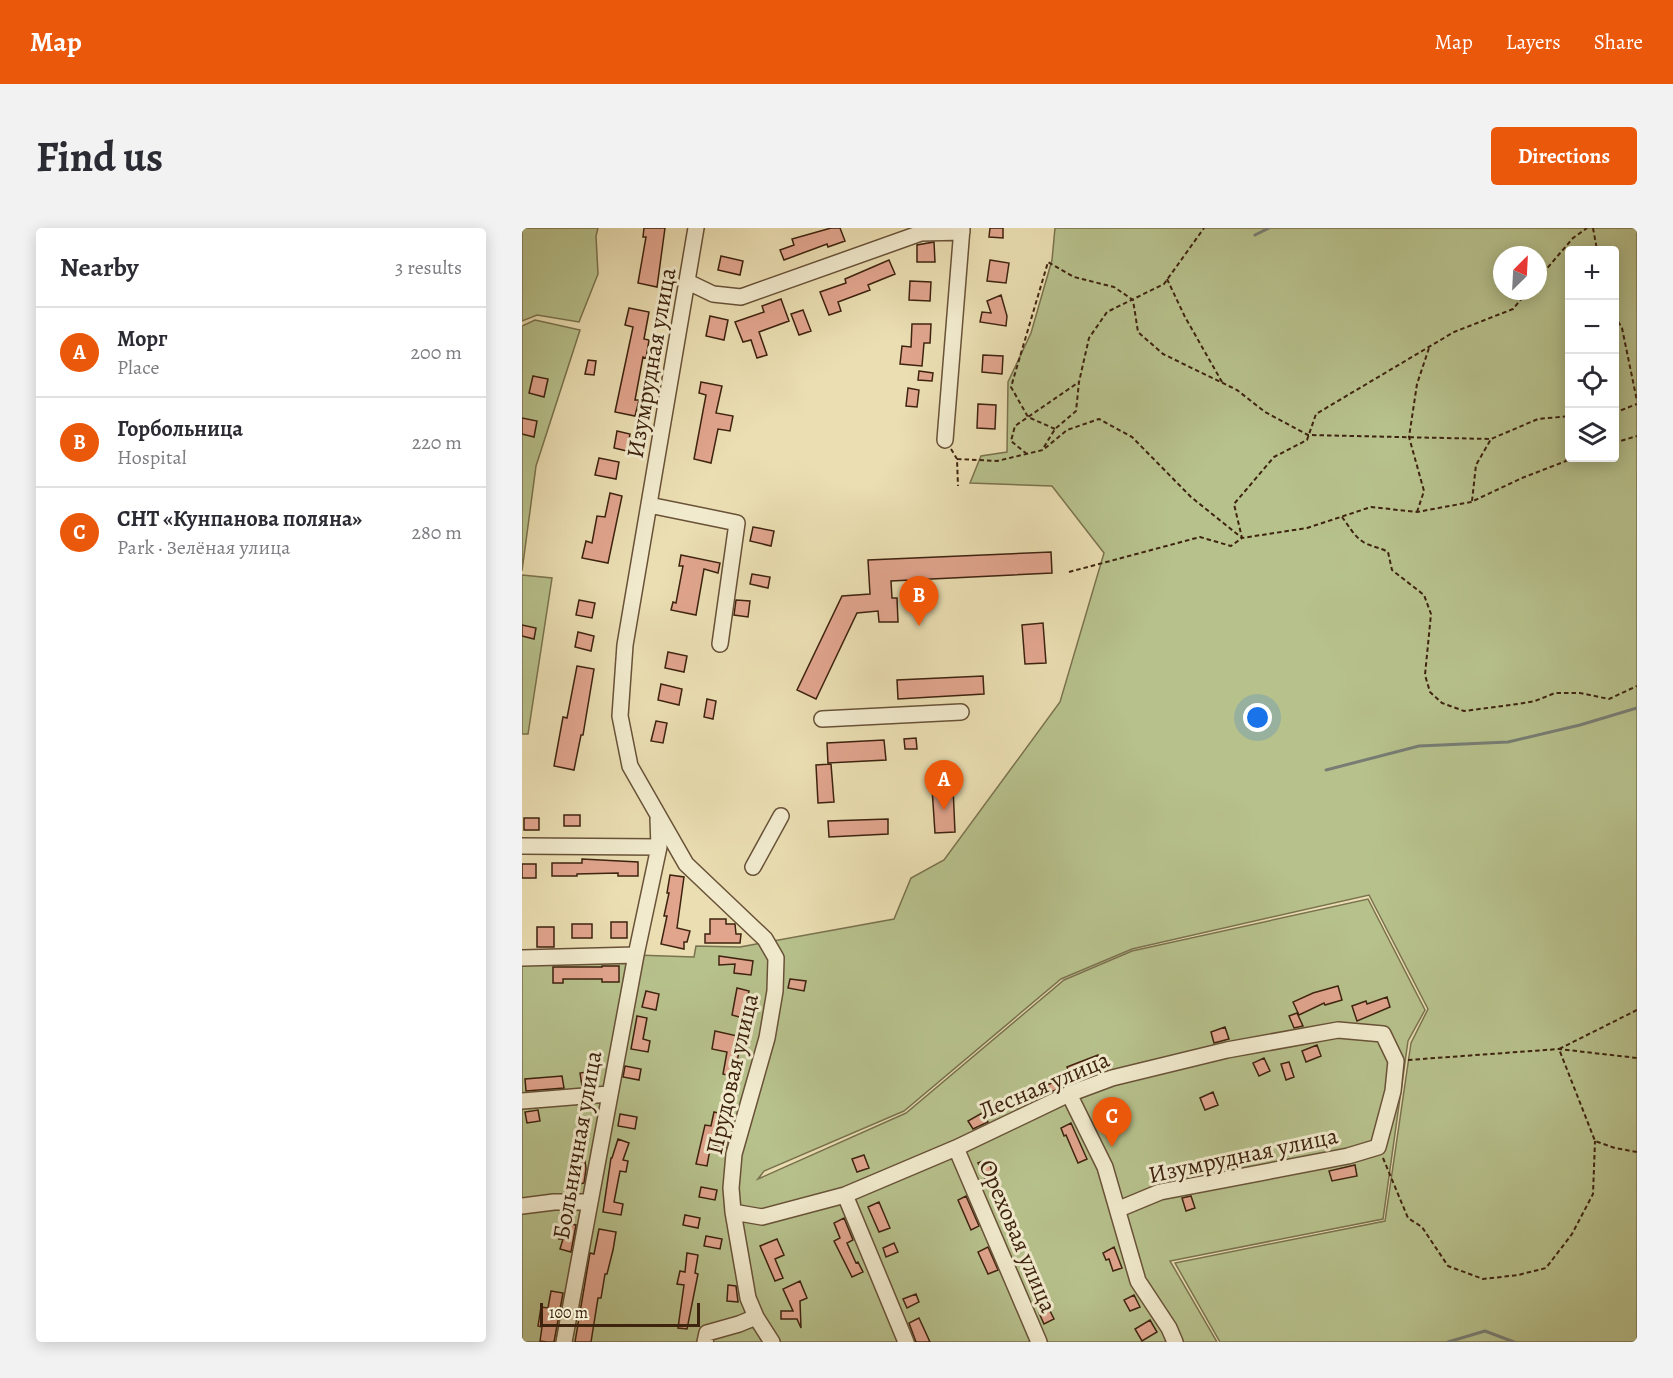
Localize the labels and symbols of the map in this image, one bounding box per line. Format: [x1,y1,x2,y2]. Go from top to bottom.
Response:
north arrow [1493,246,1547,300]
street label: Изумрудная улица [618,265,684,461]
pin: B [900,576,938,626]
your location [1243,703,1272,732]
pin: A [924,760,964,810]
street label: Прудовая улица [698,990,766,1158]
street label: Лесная улица [974,1043,1114,1127]
street label: Больничная улица [545,1048,609,1242]
pin: C [1092,1098,1132,1147]
street label: Изумрудная улица [1145,1119,1341,1191]
street label: Ореховая улица [971,1155,1065,1317]
scale bar [540,1300,700,1328]

